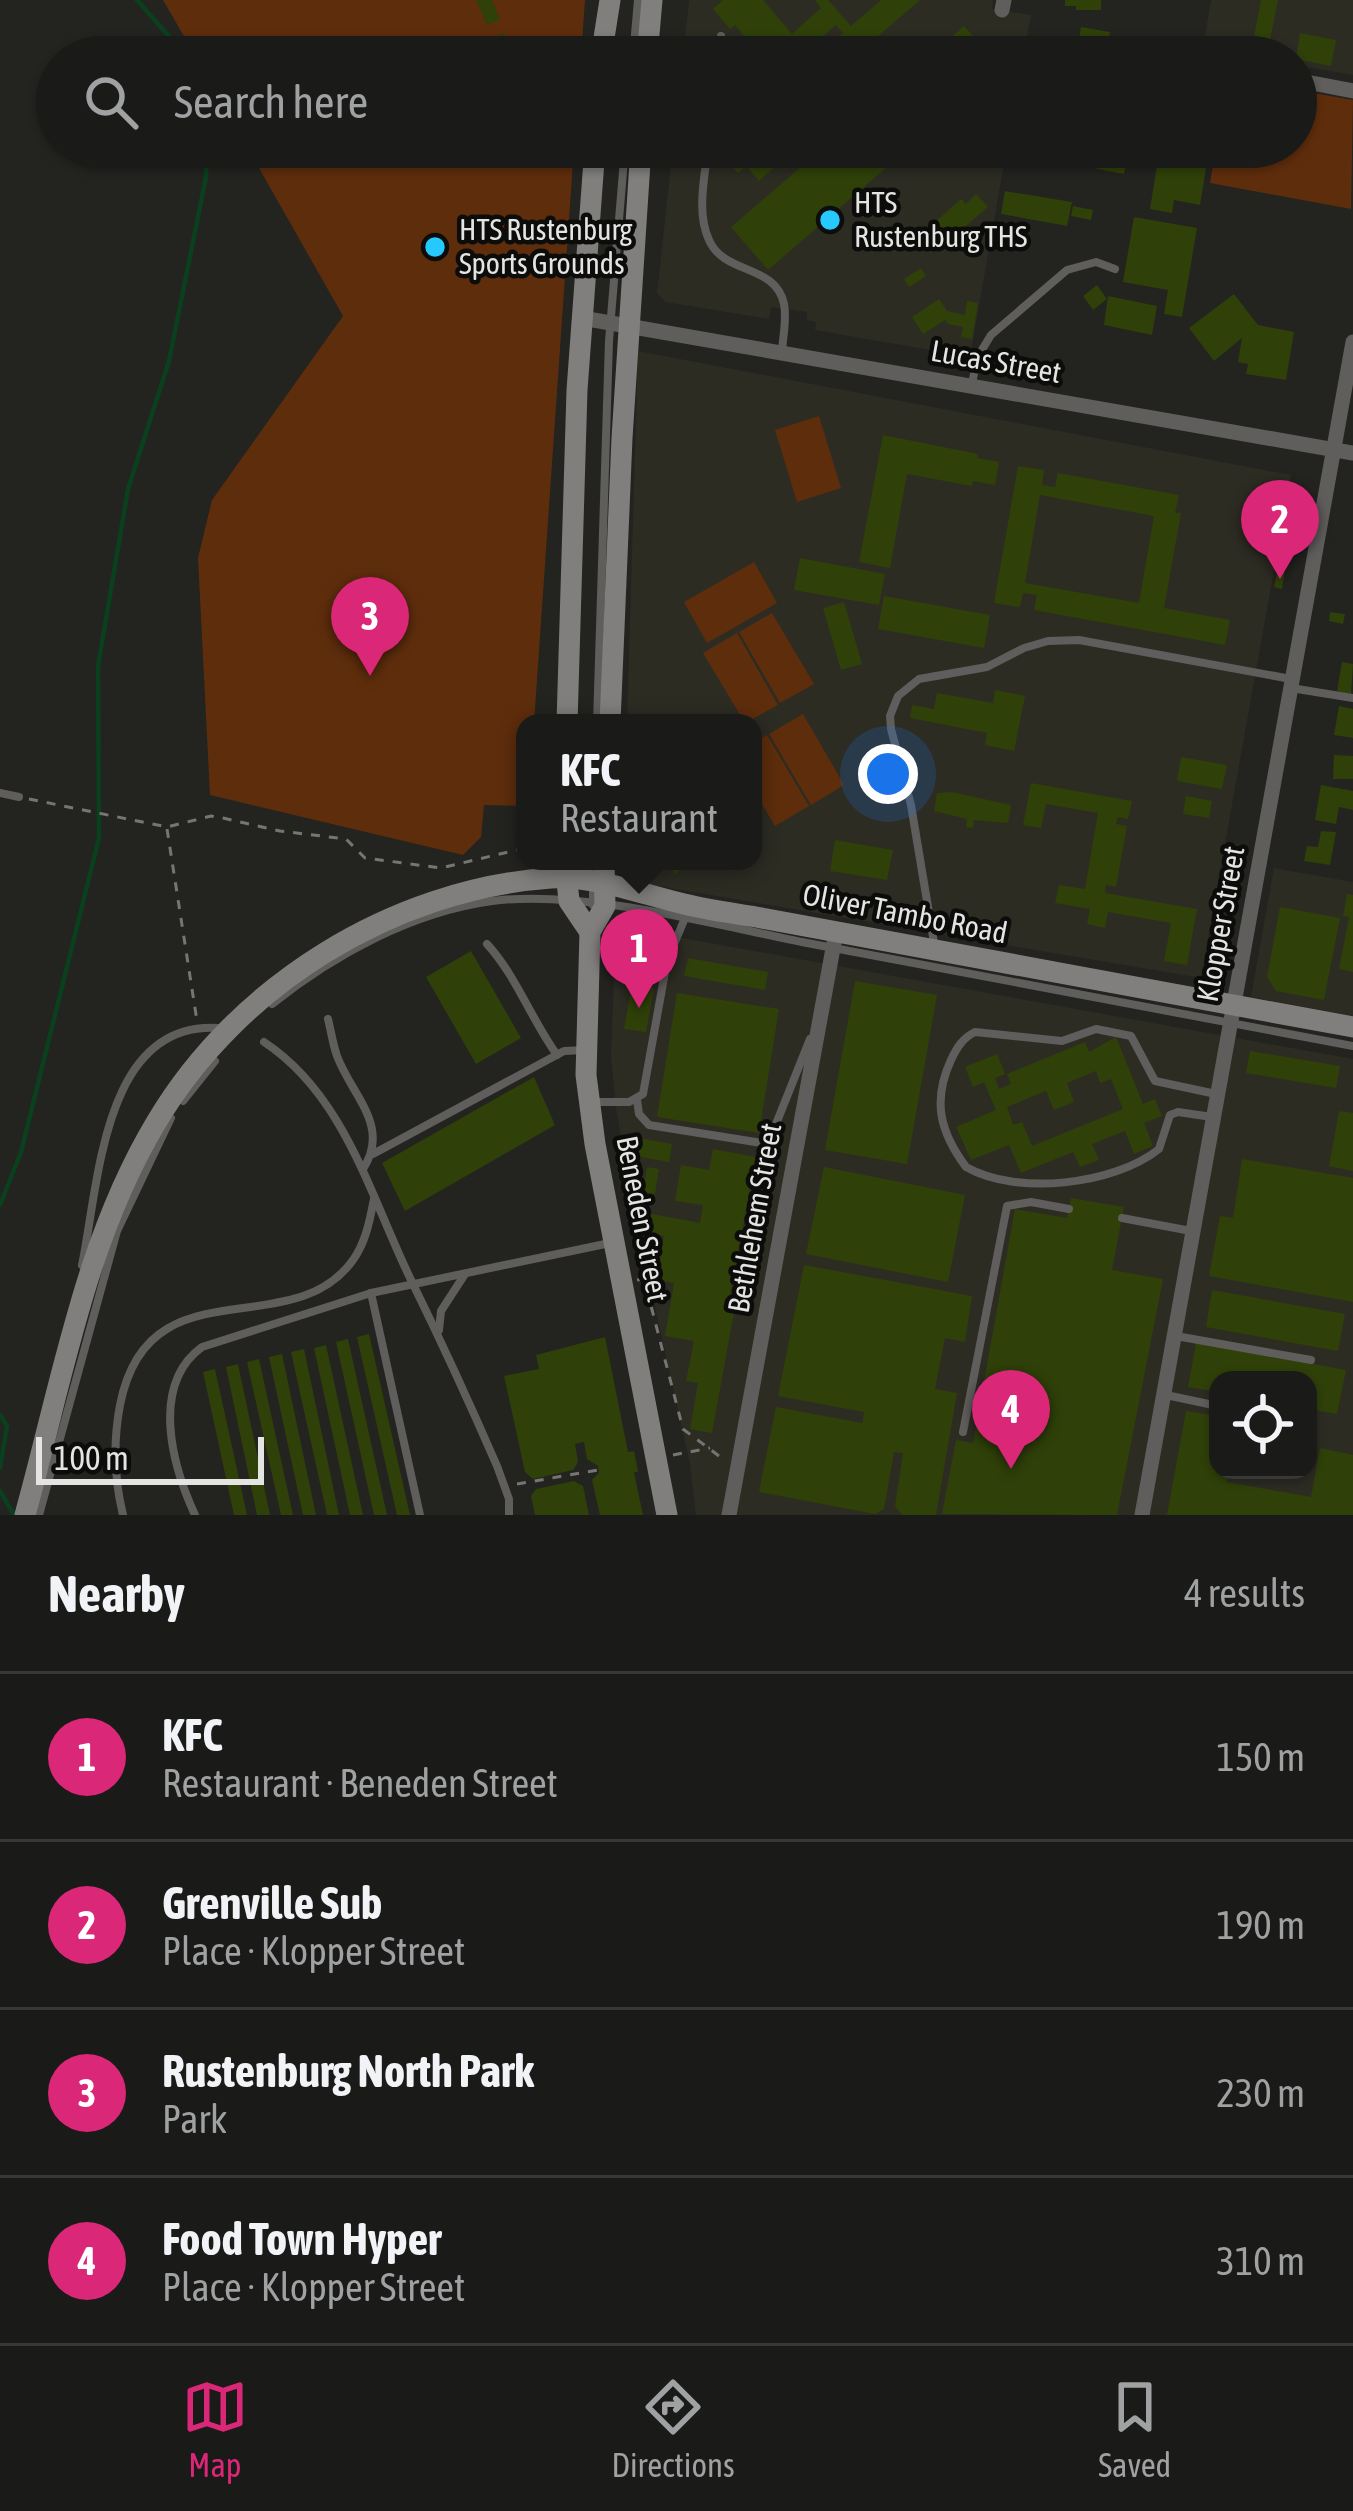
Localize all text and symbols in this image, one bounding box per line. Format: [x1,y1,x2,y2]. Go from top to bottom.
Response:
search box [36,36,1317,168]
icon: search [78,69,144,135]
text: Search here [174,76,368,128]
place label: HTS Rustenburg THS [854,185,1027,253]
marker: HTS Rustenburg THS [817,207,843,233]
place label: HTS Rustenburg Sports Grounds [459,212,633,280]
marker: HTS Rustenburg Sports Grounds [422,234,448,260]
street label: Lucas Street [928,333,1064,389]
pin: 2 [1241,480,1319,579]
pin: 3 [331,577,409,676]
popup [516,714,762,870]
text: KFC [560,744,620,796]
your location [858,744,918,804]
text: Restaurant [560,796,718,840]
street label: Klopper Street [1190,843,1250,1004]
street label: Oliver Tambo Road [800,877,1010,949]
pin: 1 [600,909,678,1008]
street label: Bethlehem Street [721,1120,787,1315]
street label: Beneden Street [610,1133,676,1305]
pin: 4 [972,1370,1050,1469]
map controls [1209,1371,1317,1479]
button: locate [1209,1371,1317,1479]
scale bar [36,1431,264,1484]
text: 100 m [54,1439,129,1477]
text: Nearby [48,1564,185,1623]
text: 4 results [1184,1571,1305,1615]
text: KFC [162,1709,222,1761]
text: 1 [78,1735,96,1779]
text: 150 m [1217,1735,1305,1779]
text: Restaurant · Beneden Street [162,1761,558,1805]
text: Grenville Sub [162,1877,382,1929]
text: 2 [78,1903,96,1947]
text: 190 m [1217,1903,1305,1947]
text: Place · Klopper Street [162,1929,465,1973]
text: Rustenburg North Park [162,2045,534,2097]
text: 3 [78,2071,96,2115]
text: 230 m [1217,2071,1305,2115]
text: Park [162,2097,227,2141]
text: Food Town Hyper [162,2213,441,2265]
text: 4 [78,2239,96,2283]
text: 310 m [1217,2239,1305,2283]
text: Place · Klopper Street [162,2265,465,2309]
tab: Map [182,2374,248,2484]
tab: Directions [611,2374,735,2484]
tab: Saved [1098,2374,1171,2484]

